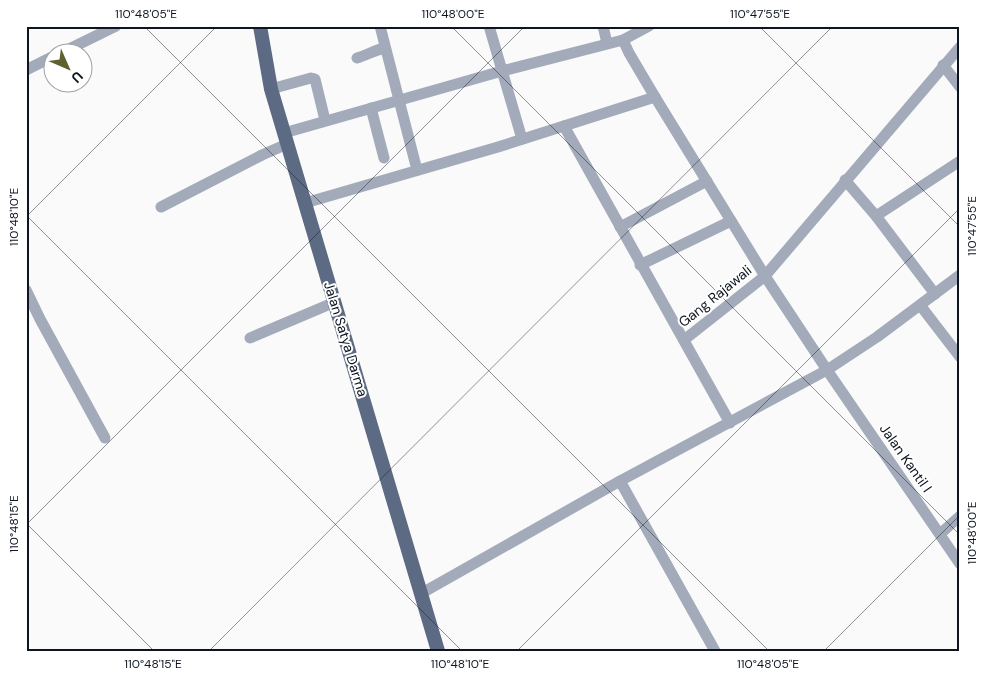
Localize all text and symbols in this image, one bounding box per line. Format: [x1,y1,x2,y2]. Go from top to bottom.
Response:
text: 110°48'05"E [115,6,177,22]
text: 110°48'00"E [422,6,485,22]
text: 110°47'55"E [730,6,790,22]
north arrow [42,42,92,92]
text: U [67,67,87,87]
text: 110°48'10"E [6,188,22,246]
text: 110°47'55"E [964,196,980,256]
street label: Gang Rajawali [675,261,755,331]
street label: Jalan Satya Darma [320,279,372,399]
street label: Jalan Kantil I [876,420,936,496]
text: 110°48'15"E [6,495,22,553]
text: 110°48'00"E [964,501,980,565]
text: 110°48'15"E [124,656,182,672]
text: 110°48'10"E [431,656,489,672]
text: 110°48'05"E [737,656,799,672]

